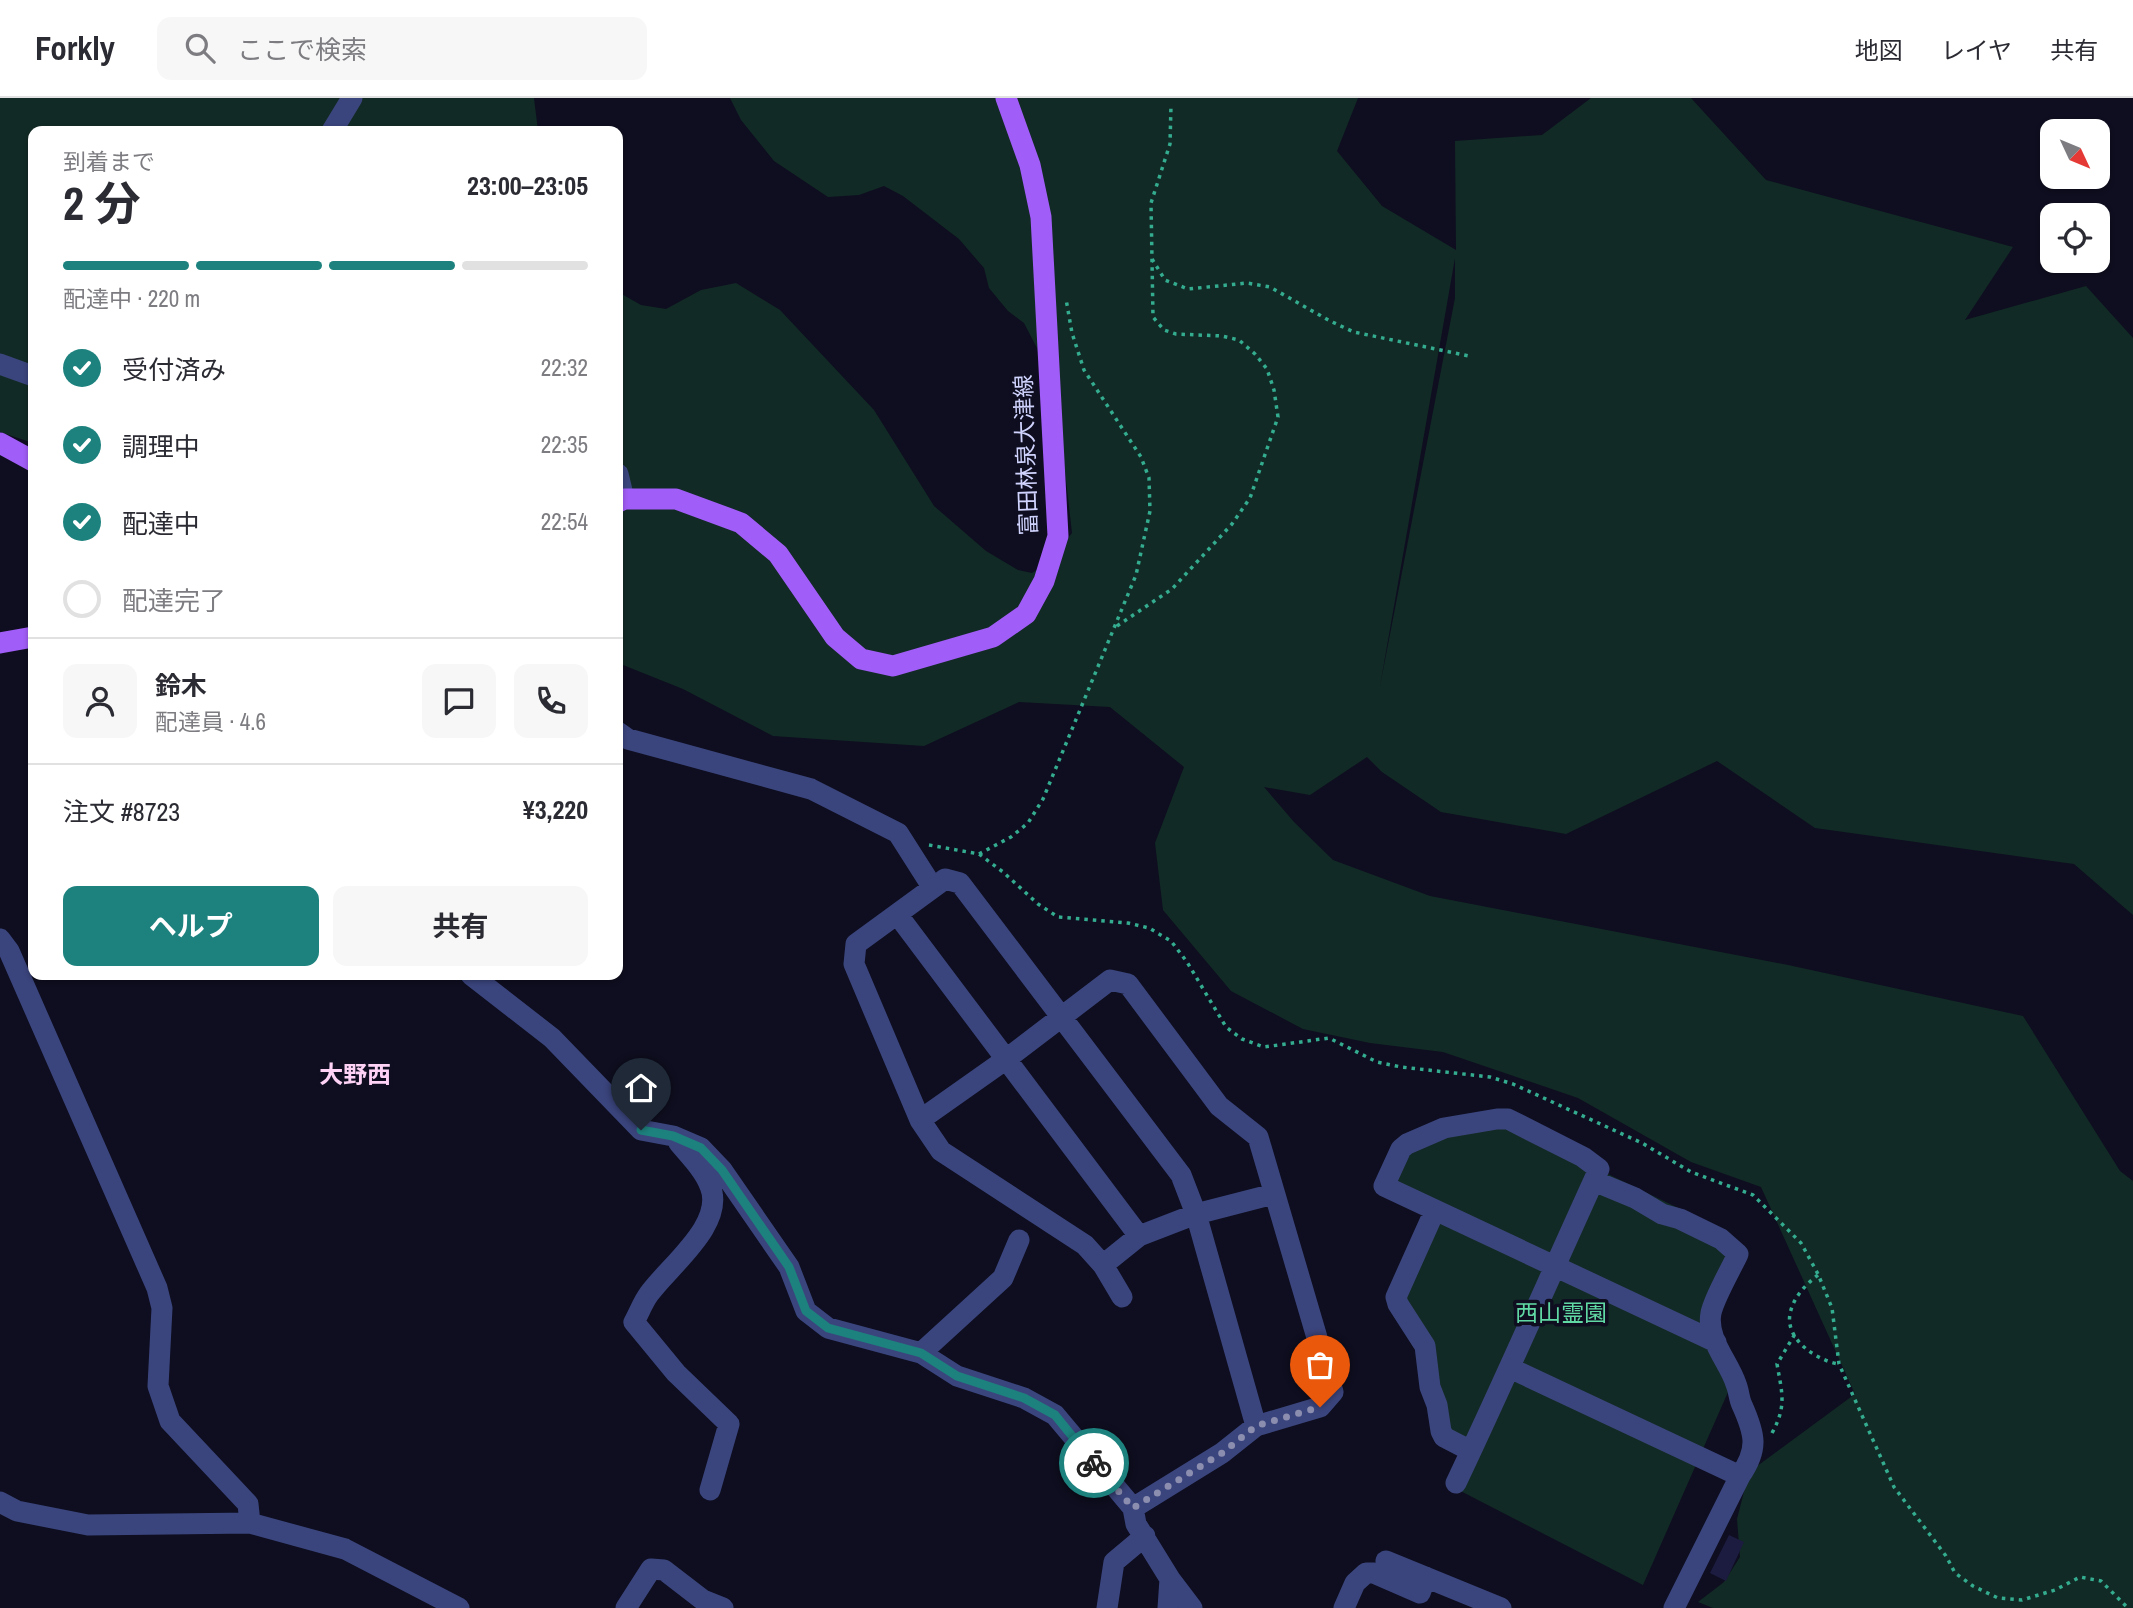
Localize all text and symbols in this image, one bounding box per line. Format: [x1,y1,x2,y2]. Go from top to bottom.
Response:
search box [157,17,647,80]
text: Forkly [35,26,115,70]
icon: search [181,29,219,67]
text: ここで検索 [237,32,367,67]
text: 地図 [1855,34,1903,66]
text: レイヤ [1941,34,2012,66]
text: 共有 [2050,34,2098,66]
north arrow [2040,119,2110,189]
map controls [2040,119,2110,273]
text: 到着まで [63,146,155,177]
text: 23:00–23:05 [467,168,588,203]
text: 2 分 [63,172,140,234]
button: locate [2040,203,2110,273]
text: 配達中 · 220 m [63,283,200,314]
icon: check [63,349,101,387]
text: 受付済み [122,352,226,387]
text: 22:32 [541,352,588,383]
street label: 富田林泉大津線 [1007,374,1044,536]
icon: check [63,426,101,464]
text: 調理中 [122,429,200,464]
text: 22:35 [541,429,588,460]
icon: check [63,503,101,541]
text: 配達中 [122,506,200,541]
text: 22:54 [541,506,588,537]
text: 配達完了 [122,583,226,618]
button: person [63,664,137,738]
button: chat [422,664,496,738]
button: phone [514,664,588,738]
text: 鈴木 [155,668,207,703]
text: 配達員 · 4.6 [155,706,266,737]
text: ¥3,220 [523,792,588,827]
text: 注文 #8723 [63,794,180,829]
button: ヘルプ [63,886,319,966]
button: 共有 [333,886,588,966]
district label: 大野西 [319,1058,391,1090]
pin [611,1058,671,1130]
icon: home [622,1069,660,1107]
park label: 西山霊園 [1515,1297,1607,1328]
pin [1290,1335,1350,1407]
icon: bag [1301,1346,1339,1384]
courier [1059,1428,1129,1498]
icon: bike [1075,1444,1113,1482]

